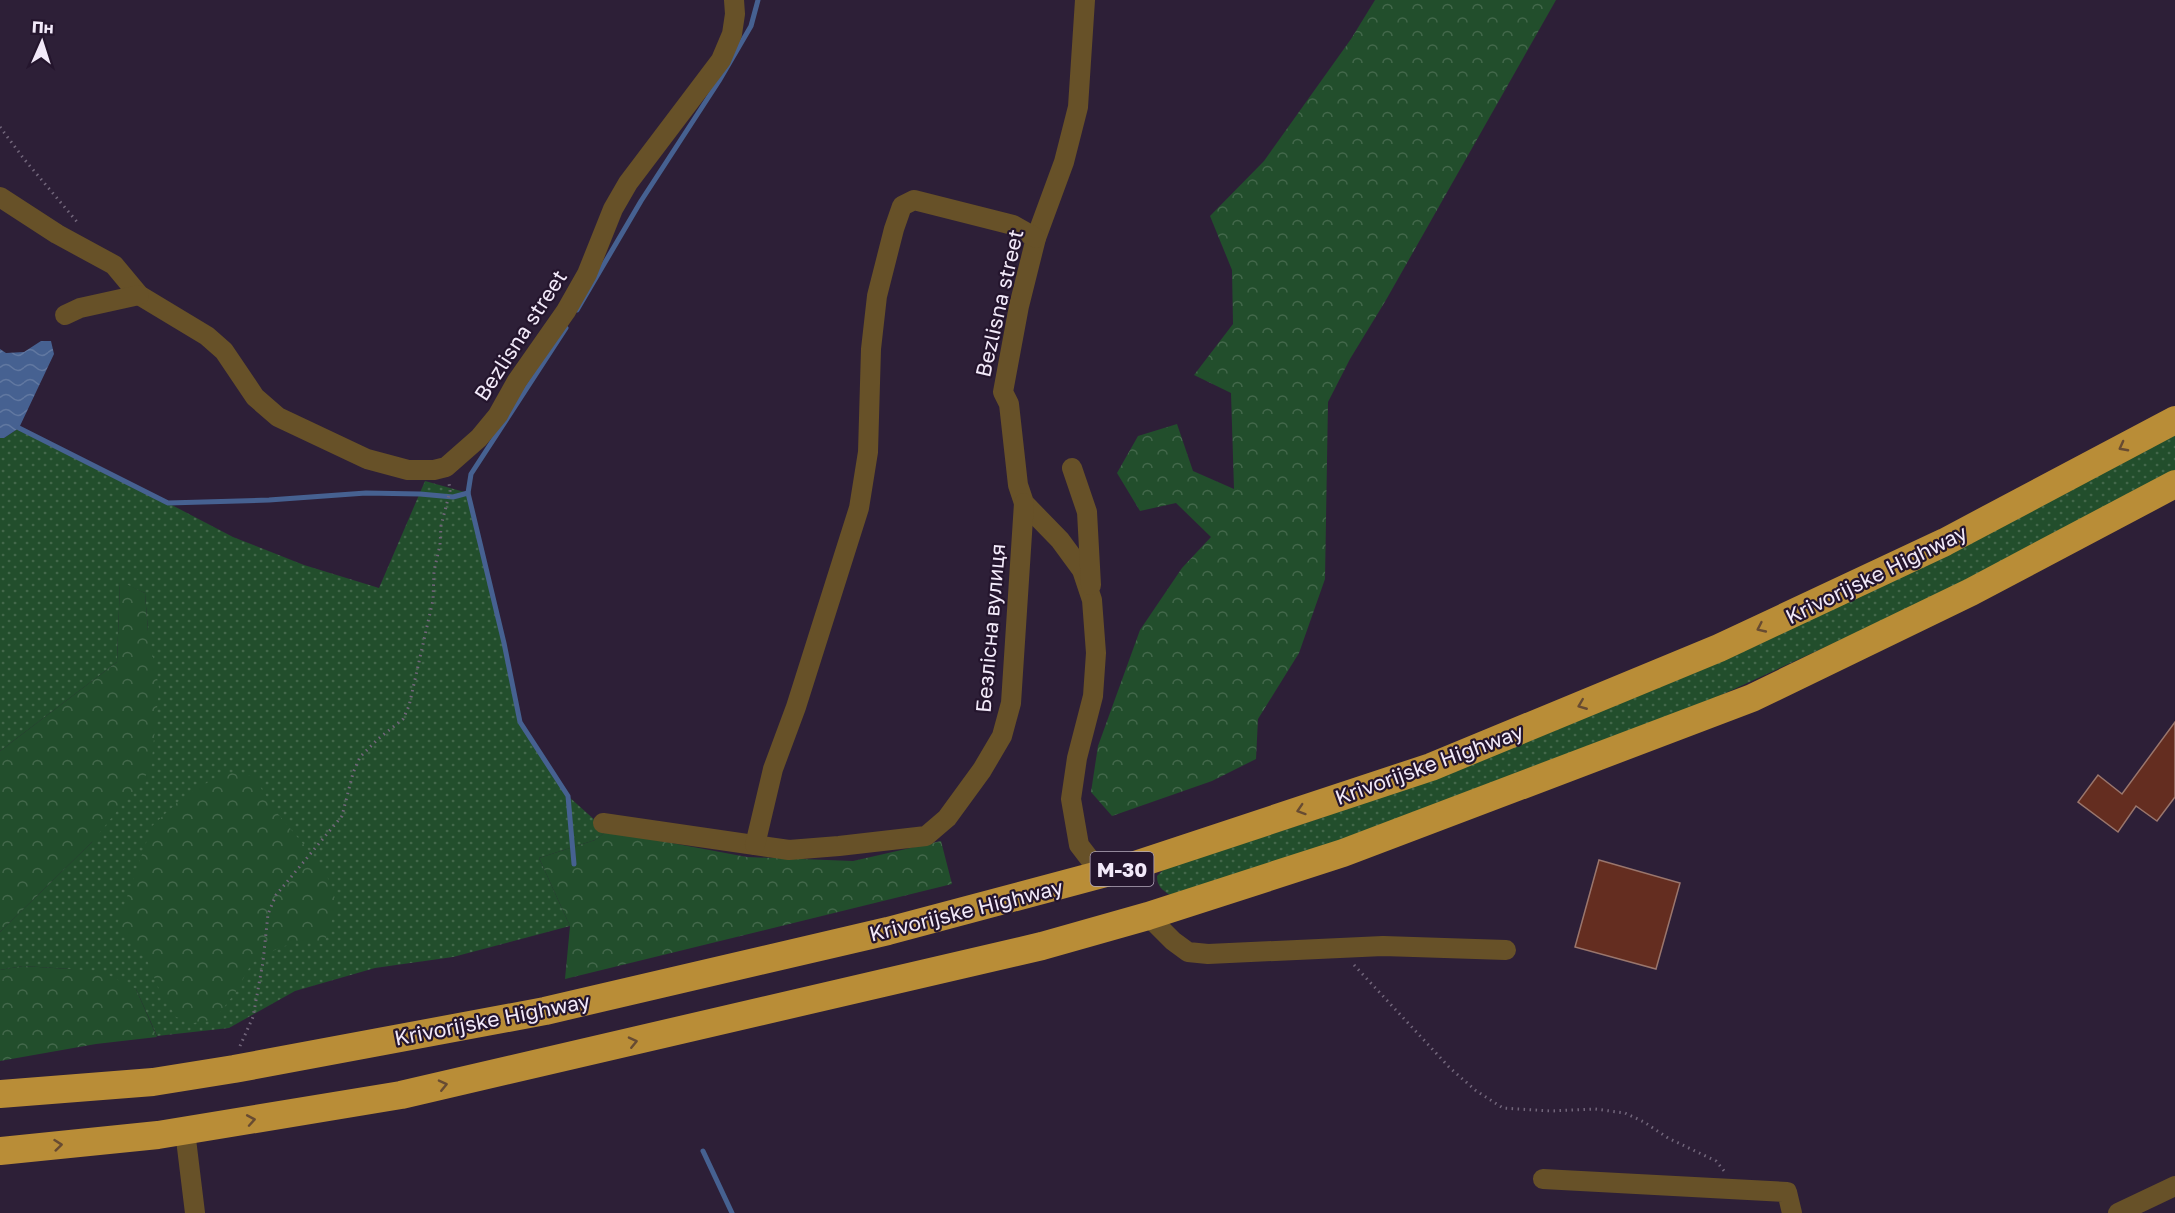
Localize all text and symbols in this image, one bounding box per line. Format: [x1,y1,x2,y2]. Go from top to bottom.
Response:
north arrow [12,12,72,72]
text: Пн [31,16,54,38]
street label: Bezlisna street [969,227,1029,379]
street label: Bezlisna street [468,265,572,405]
one-way arrow [2119,440,2130,452]
street label: Krivorijske Highway [1781,519,1971,629]
street label: Безлісна вулиця [970,542,1010,714]
one-way arrow [1757,621,1768,633]
one-way arrow [1577,698,1588,710]
street label: Krivorijske Highway [1331,718,1527,810]
one-way arrow [1296,803,1307,815]
road number: М-30 [1090,852,1154,886]
street label: Krivorijske Highway [866,873,1066,947]
street label: Krivorijske Highway [392,987,592,1051]
one-way arrow [628,1036,638,1049]
one-way arrow [438,1079,448,1092]
one-way arrow [247,1114,256,1126]
one-way arrow [54,1139,63,1152]

